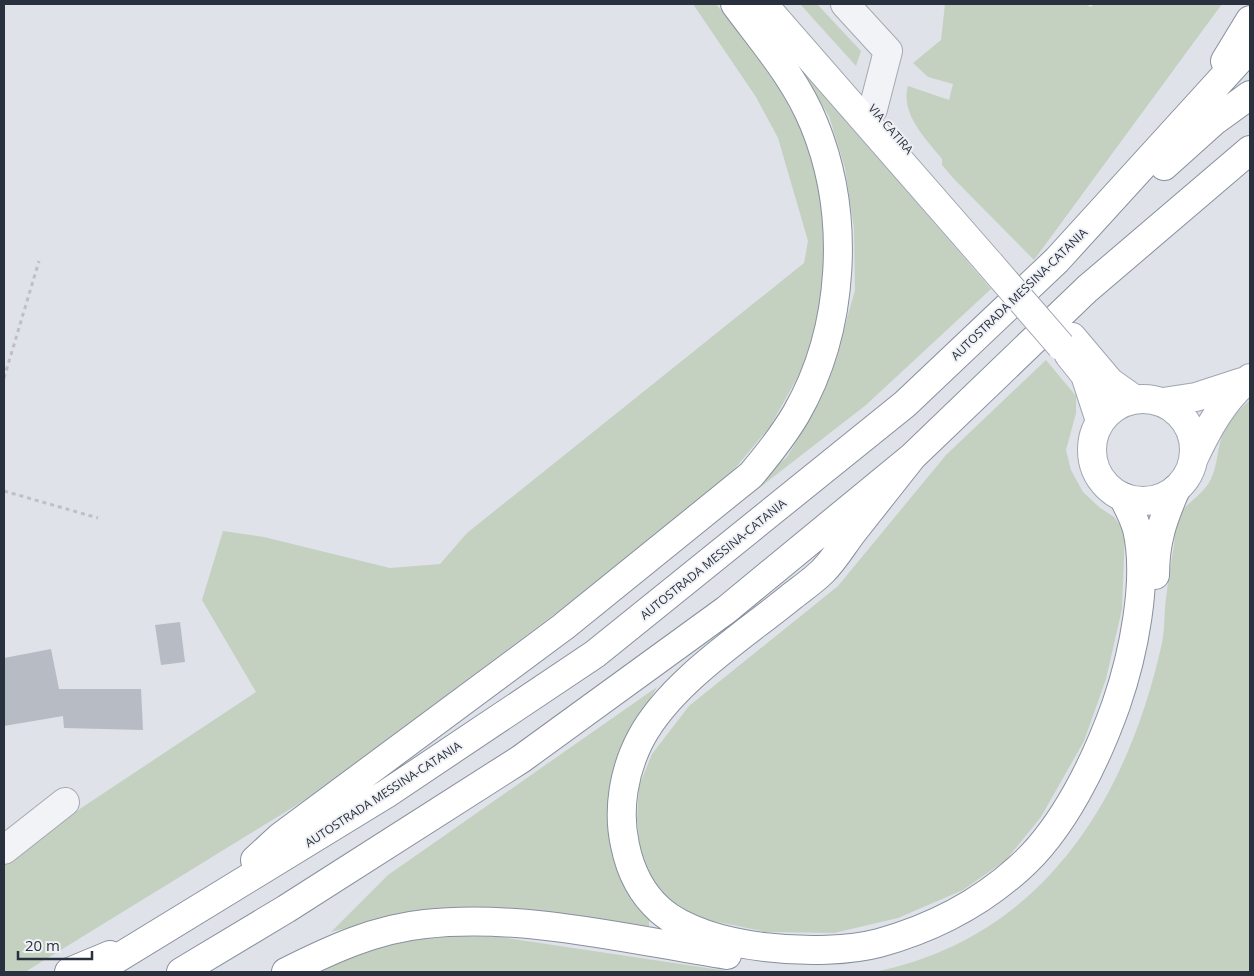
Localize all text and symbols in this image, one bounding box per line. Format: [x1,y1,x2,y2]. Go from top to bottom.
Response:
street label: VIA CATIRA [864,100,918,158]
street label: AUTOSTRADA MESSINA-CATANIA [947,224,1091,364]
street label: AUTOSTRADA MESSINA-CATANIA [636,494,790,623]
street label: AUTOSTRADA MESSINA-CATANIA [301,737,465,851]
scale bar [18,928,91,960]
text: 20 m [25,935,60,955]

